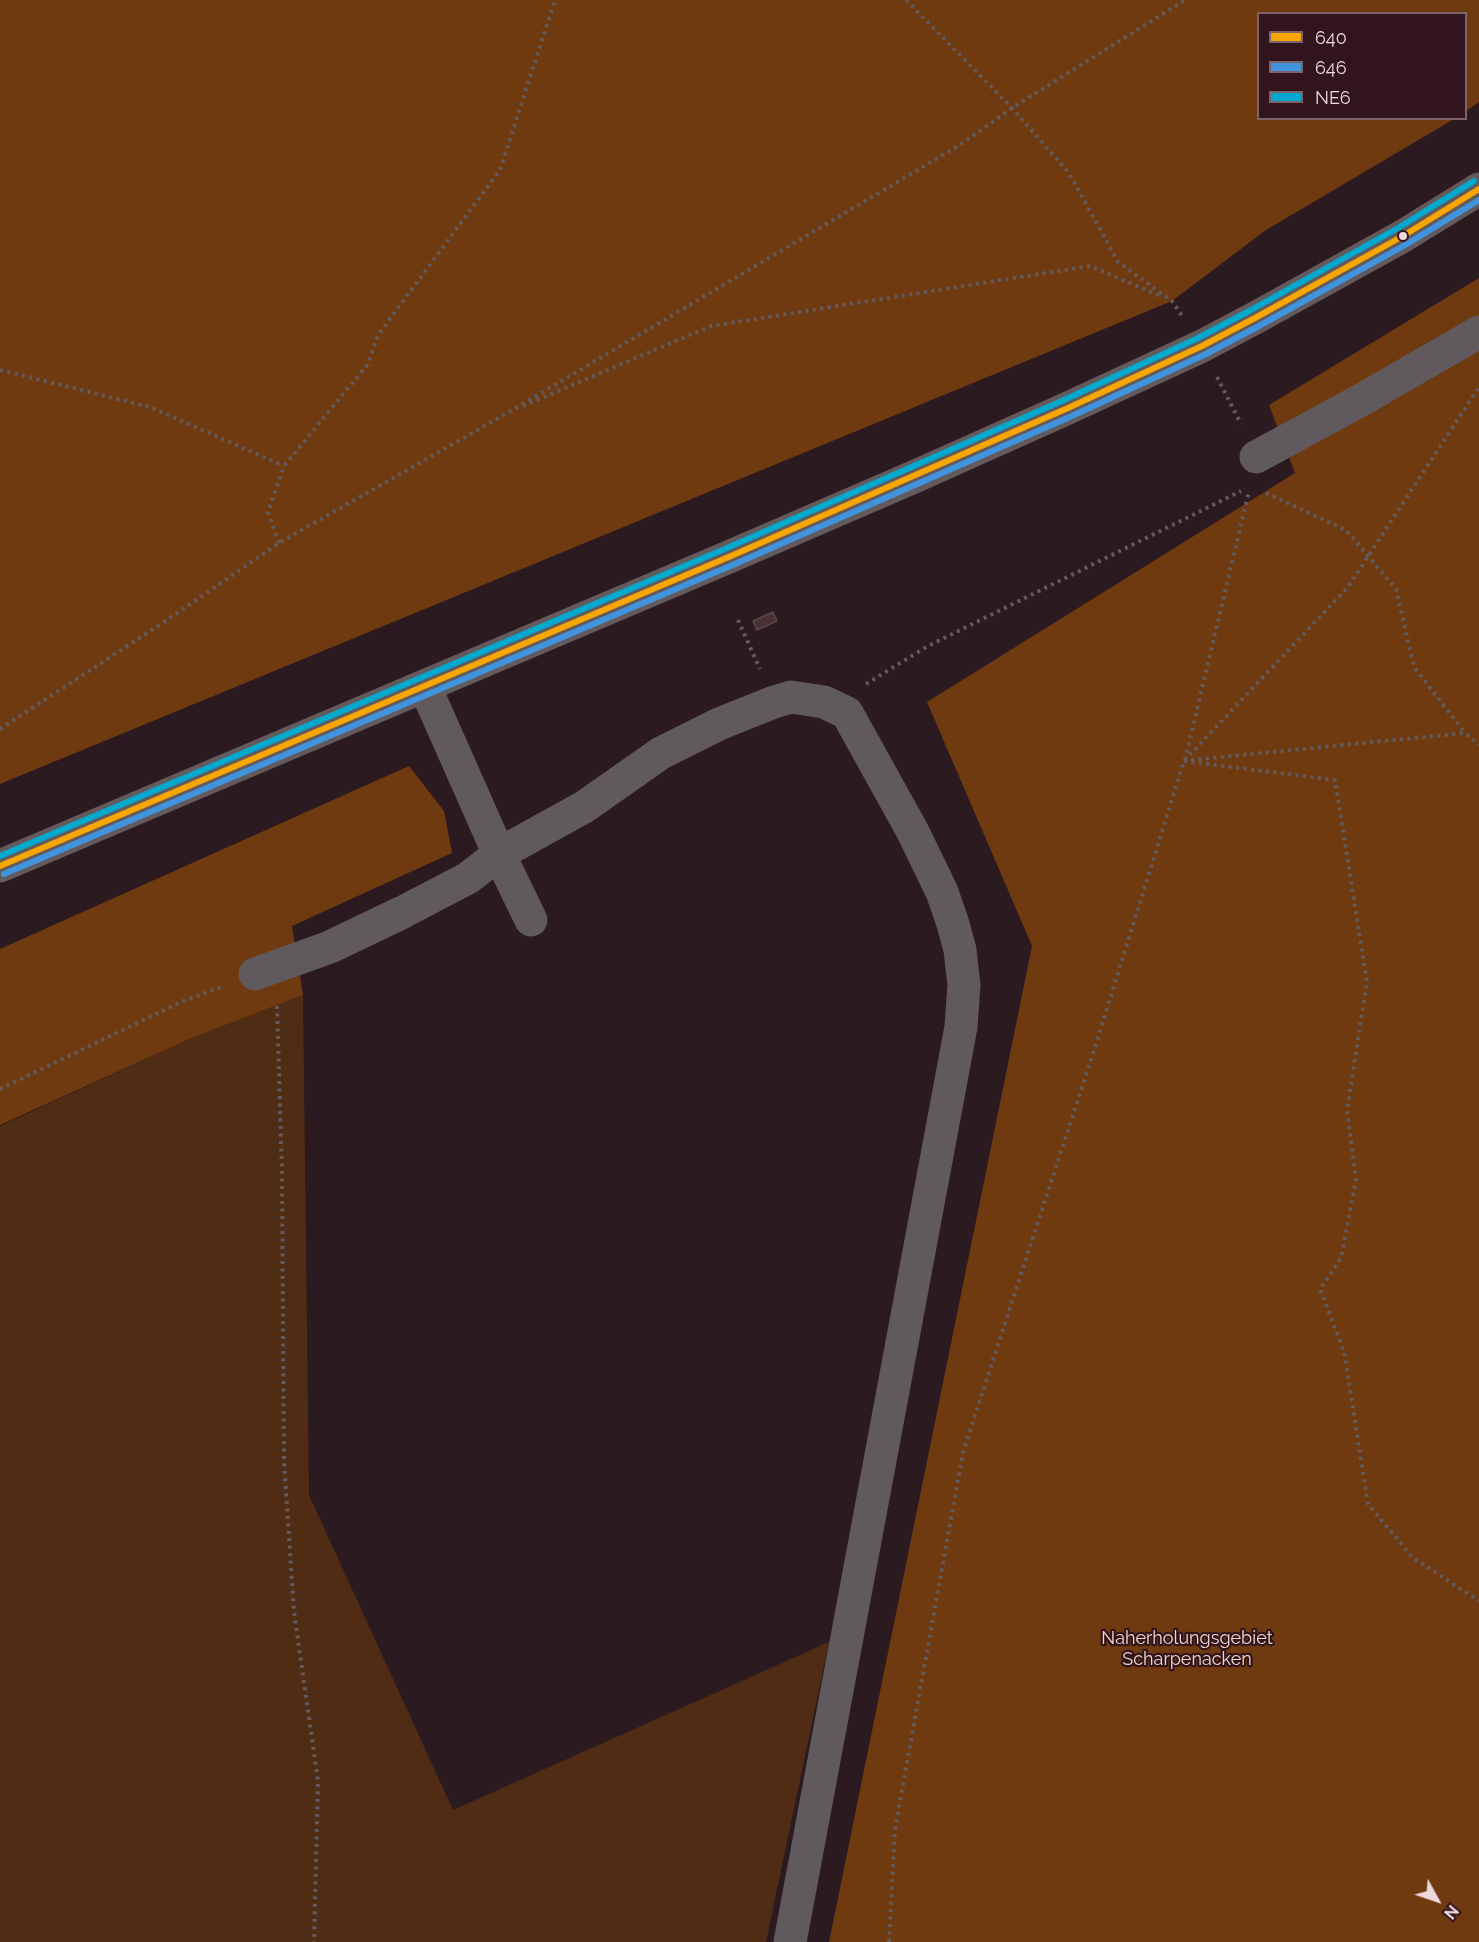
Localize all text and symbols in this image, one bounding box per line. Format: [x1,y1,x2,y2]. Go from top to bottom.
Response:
legend [1257,12,1467,120]
text: 640 [1315,27,1347,48]
text: 646 [1315,57,1347,78]
text: NE6 [1315,87,1351,108]
unlabelled marker [1397,230,1409,242]
park label: Naherholungsgebiet Scharpenacken [1101,1628,1273,1670]
north arrow [1407,1870,1467,1930]
text: N [1440,1901,1462,1923]

